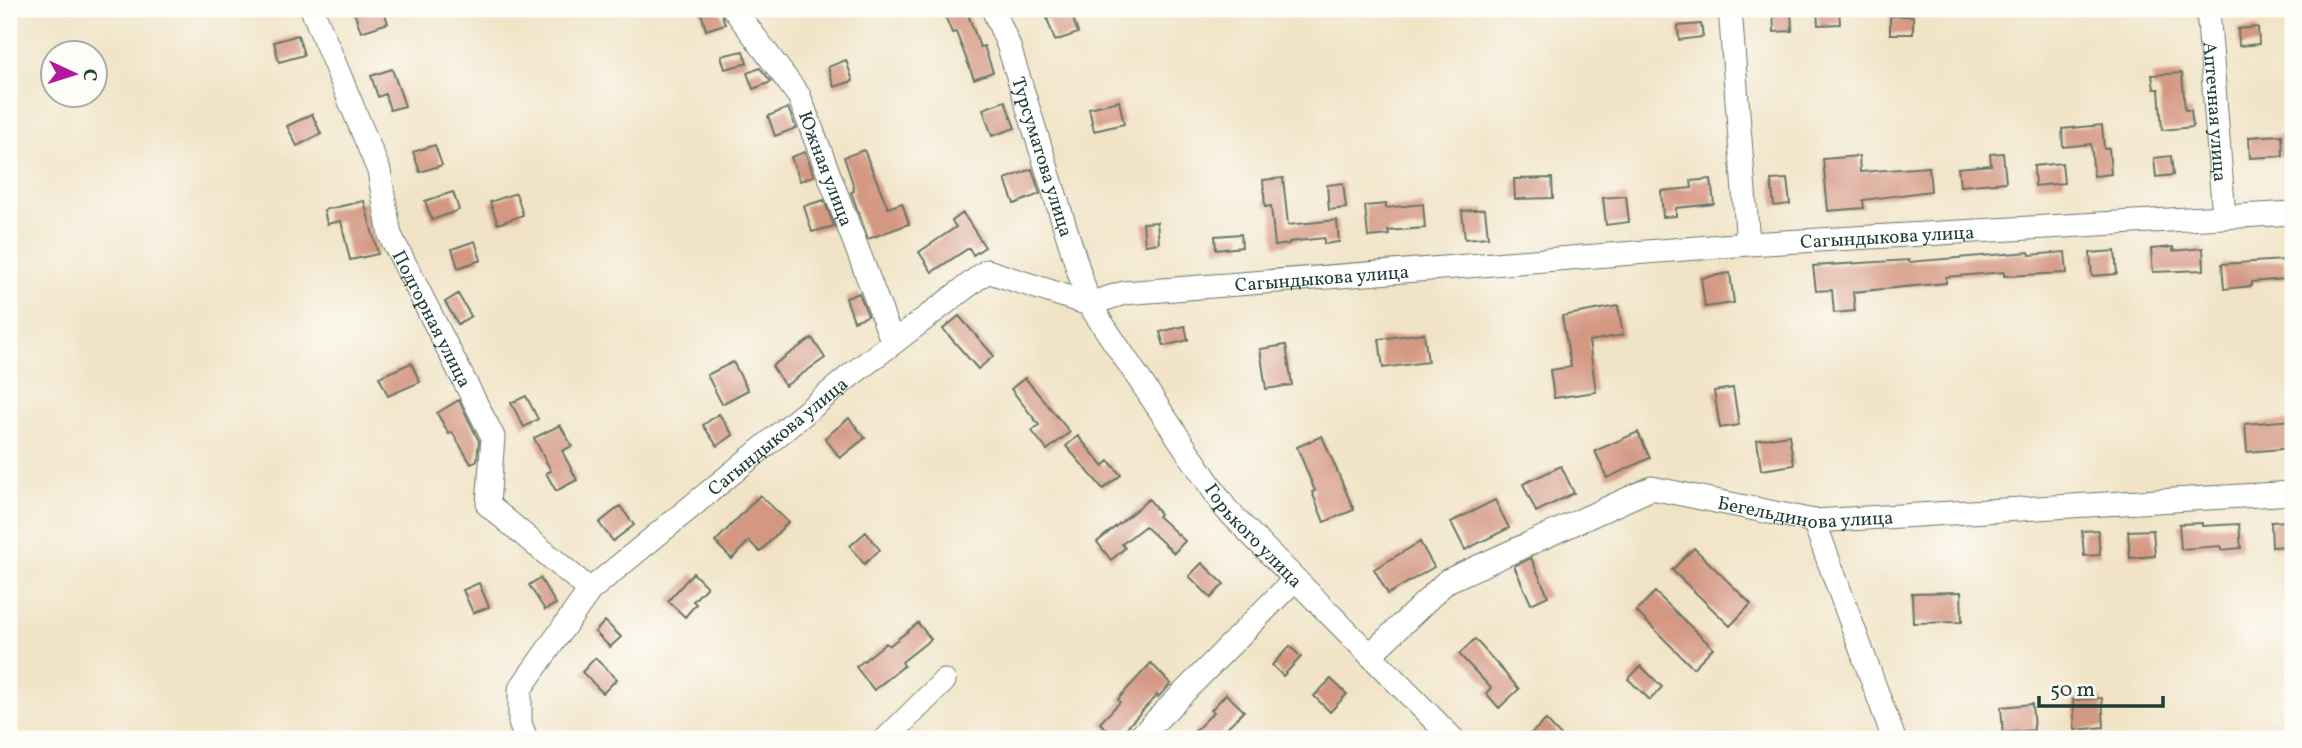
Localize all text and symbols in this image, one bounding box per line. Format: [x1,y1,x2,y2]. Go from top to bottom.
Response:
north arrow [38,38,108,108]
street label: Аптечная улица [2196,41,2232,183]
text: С [76,68,102,82]
street label: Турсуматова улица [1004,74,1078,240]
street label: Южная улица [791,108,858,230]
street label: Сагындыкова улица [1799,220,1975,256]
street label: Подгорная улица [385,246,477,393]
street label: Сагындыкова улица [1234,260,1410,299]
street label: Сагындыкова улица [703,372,854,503]
street label: Горького улица [1197,479,1308,594]
street label: Бегельдинова улица [1715,491,1894,537]
scale bar [2039,664,2164,708]
text: 50 m [2050,676,2095,705]

